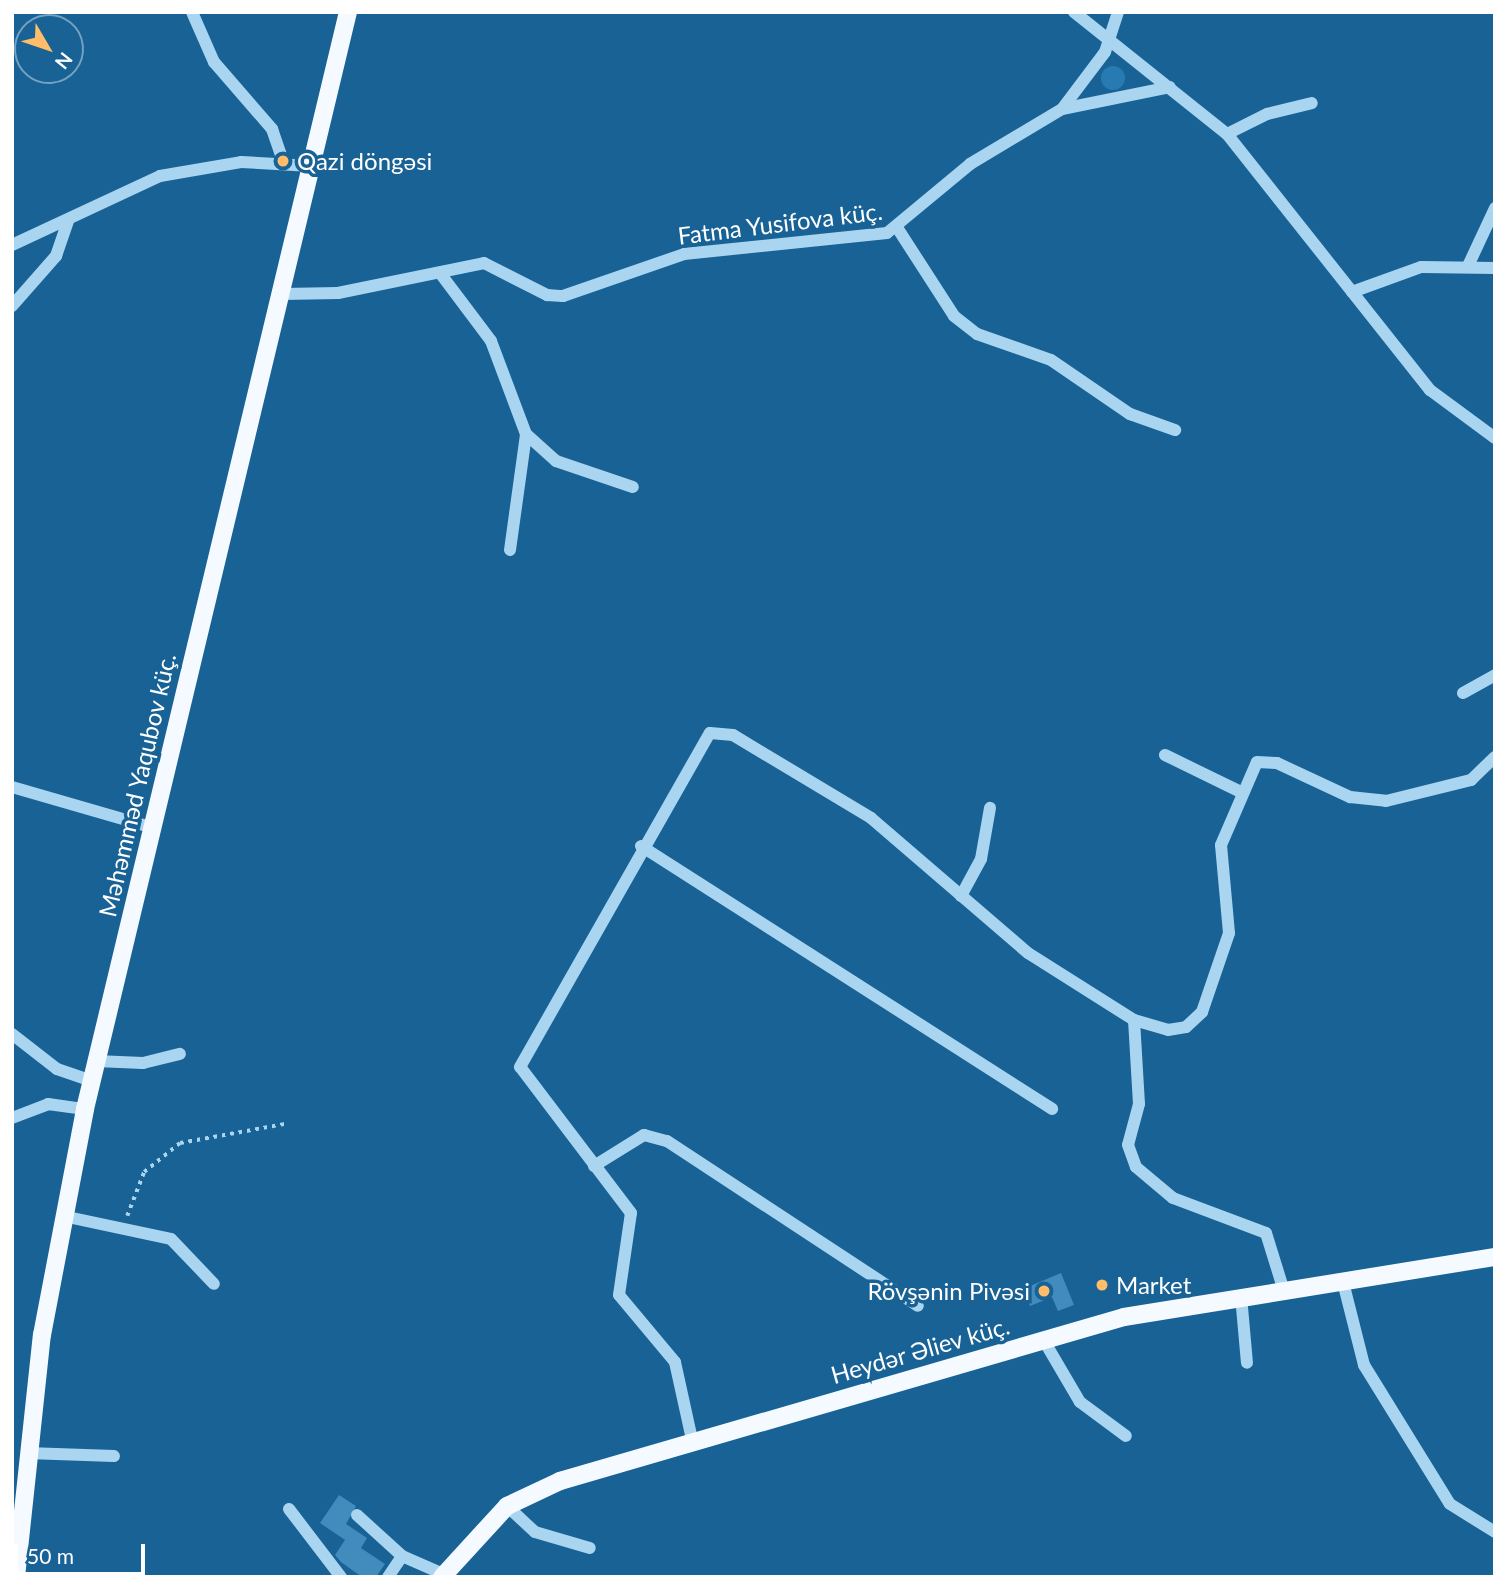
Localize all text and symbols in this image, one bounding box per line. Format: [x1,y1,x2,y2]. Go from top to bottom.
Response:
north arrow [14,14,84,84]
text: N [51,48,78,74]
place label: Qazi döngəsi [297,147,432,175]
marker: Qazi döngəsi [275,153,291,169]
street label: Fatma Yusifova küç. [676,196,884,250]
street label: Məhəmməd Yaqubov küç. [92,650,182,920]
place label: Market [1116,1271,1191,1299]
place label: Rövşənin Pivəsi [867,1277,1030,1305]
marker: Market [1094,1277,1110,1293]
marker: Rövşənin Pivəsi [1036,1283,1052,1299]
street label: Heydər Əliev küç. [827,1311,1013,1389]
scale bar [18,1530,149,1574]
text: 50 m [27,1543,74,1568]

